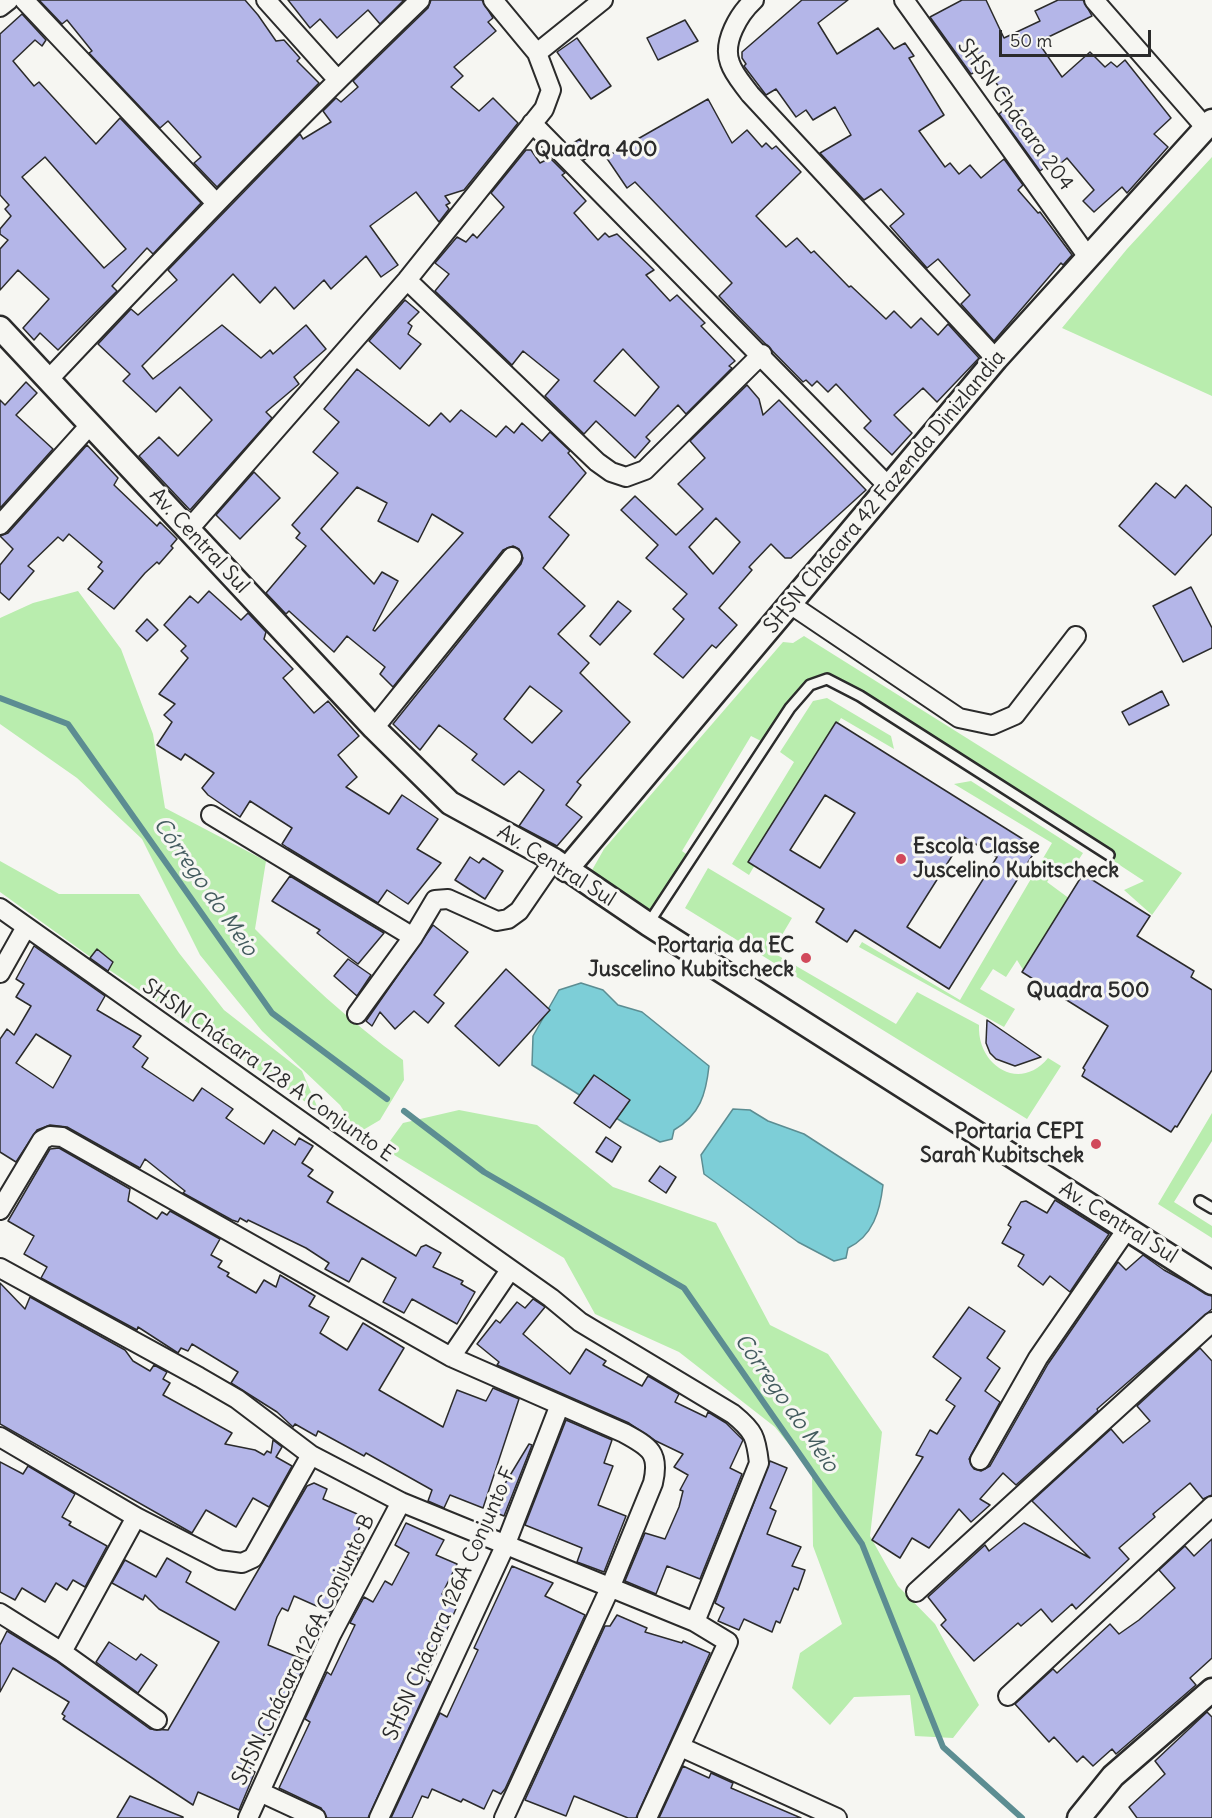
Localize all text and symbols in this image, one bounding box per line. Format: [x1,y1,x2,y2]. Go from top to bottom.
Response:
scale bar [1002,18,1154,56]
text: 50 m [1010,29,1052,52]
street label: SHSN Chácara 204 [952,34,1078,196]
district label: Quadra 400 [535,137,657,163]
street label: SHSN Chácara 42 Fazenda Dinizlandia [759,345,1011,639]
street label: Av. Central Sul [144,483,254,599]
water label: Córrego do Meio [147,813,263,961]
street label: Av. Central Sul [492,820,620,912]
place label: Escola Classe Juscelino Kubitscheck [913,834,1119,884]
marker: Escola Classe Juscelino Kubitscheck [894,852,908,866]
place label: Portaria da EC Juscelino Kubitscheck [588,933,794,983]
marker: Portaria da EC Juscelino Kubitscheck [799,951,813,965]
street label: SHSN Chácara 128 A Conjunto E [137,974,399,1168]
district label: Quadra 500 [1027,978,1149,1004]
place label: Portaria CEPI Sarah Kubitschek [920,1119,1084,1169]
marker: Portaria CEPI Sarah Kubitschek [1089,1137,1103,1151]
street label: Av. Central Sul [1054,1177,1182,1269]
water label: Córrego do Meio [728,1329,844,1477]
street label: SHSN Chácara 126A Conjunto F [378,1464,522,1744]
street label: SHSN Chácara 126A Conjunto B [227,1510,381,1790]

